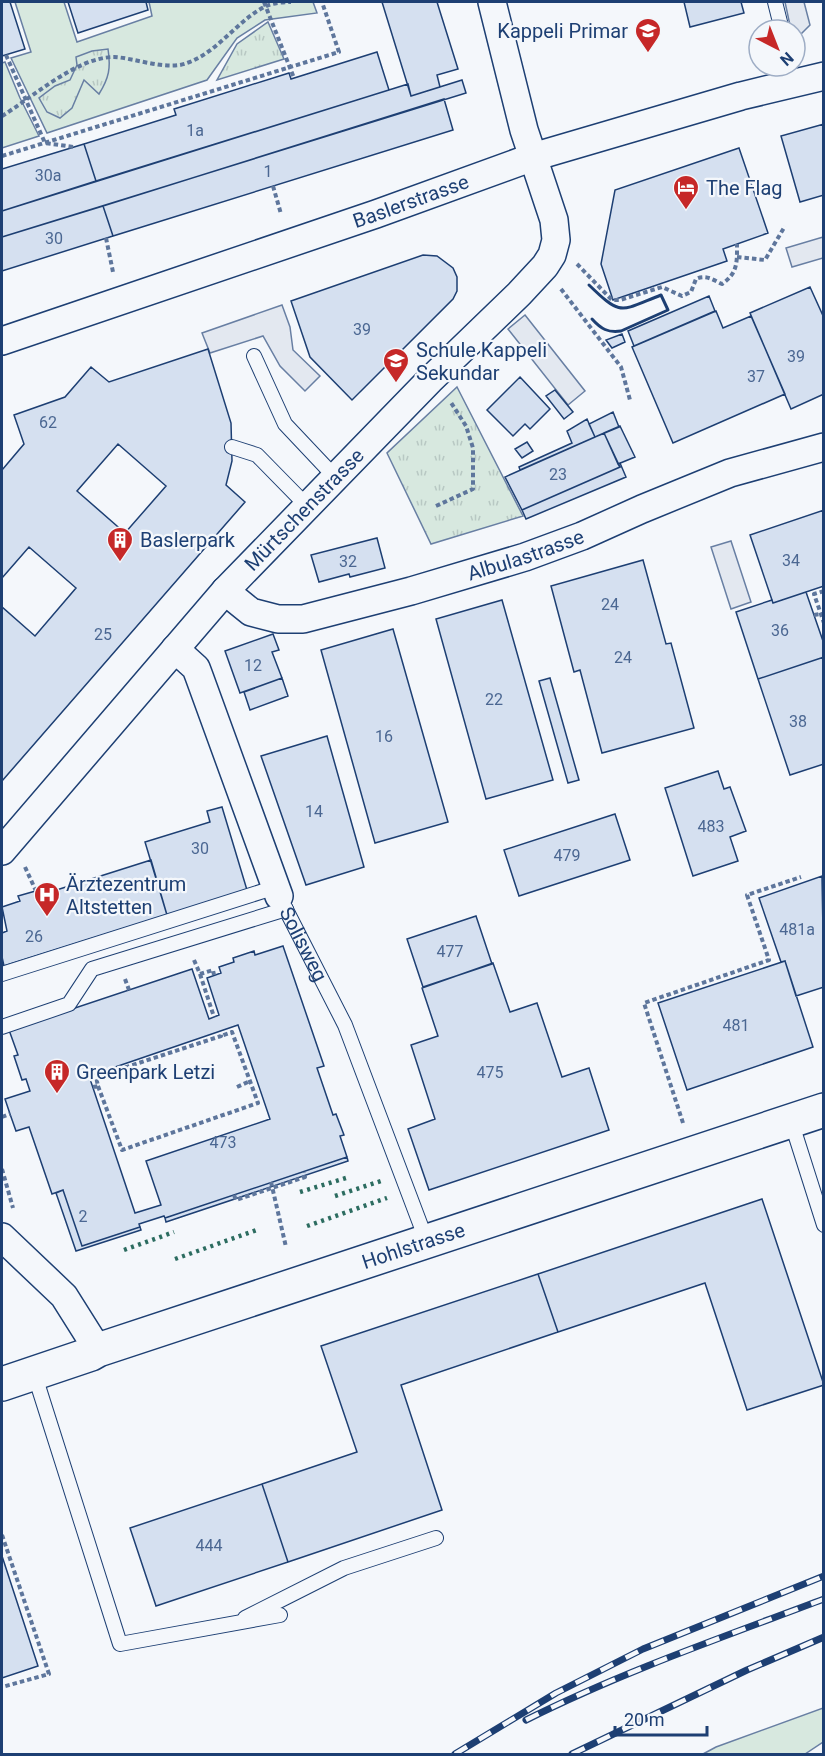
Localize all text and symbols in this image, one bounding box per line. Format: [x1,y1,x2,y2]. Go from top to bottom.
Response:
school or university icon: Kappeli Primar [633,16,663,54]
north arrow [747,18,807,78]
place label: Kappeli Primar [497,19,628,43]
text: N [776,48,797,70]
house number: 1a [186,121,204,140]
house number: 1 [264,162,273,181]
house number: 30a [35,166,61,185]
street label: Baslerstrasse [350,169,472,233]
hotel icon: The Flag [671,173,701,211]
place label: The Flag [706,176,783,200]
house number: 30 [45,229,63,248]
house number: 39 [353,320,371,339]
place label: Schule Kappeli Sekundar [416,338,547,385]
school or university icon: Schule Kappeli Sekundar [381,346,411,384]
house number: 39 [787,347,805,366]
house number: 37 [747,367,765,386]
house number: 62 [39,413,57,432]
street label: Mürtschenstrasse [239,443,369,576]
house number: 23 [549,465,567,484]
street label: Albulastrasse [465,524,587,586]
building icon: Baslerpark [105,525,135,563]
place label: Baslerpark [140,528,236,552]
house number: 34 [782,551,800,570]
house number: 32 [339,552,357,571]
house number: 24 [601,595,619,614]
house number: 36 [771,621,789,640]
house number: 25 [94,625,112,644]
house number: 24 [614,648,632,667]
house number: 12 [244,656,262,675]
house number: 22 [485,690,503,709]
house number: 38 [789,712,807,731]
house number: 16 [375,727,393,746]
house number: 14 [305,802,323,821]
house number: 483 [698,817,724,836]
house number: 30 [191,839,209,858]
house number: 479 [554,846,580,865]
place label: Ärztezentrum Altstetten [66,872,186,919]
hospital icon: Ärztezentrum Altstetten [32,880,62,918]
street label: Solisweg [275,903,333,985]
house number: 481a [779,920,815,939]
house number: 26 [25,927,43,946]
house number: 477 [437,942,463,961]
house number: 481 [723,1016,749,1035]
building icon: Greenpark Letzi [42,1057,72,1095]
place label: Greenpark Letzi [76,1060,215,1084]
house number: 475 [477,1063,503,1082]
house number: 473 [210,1133,236,1152]
house number: 2 [79,1207,88,1226]
street label: Hohlstrasse [359,1218,468,1274]
house number: 444 [196,1536,222,1555]
scale bar [615,1699,706,1737]
text: 20 m [624,1709,664,1730]

